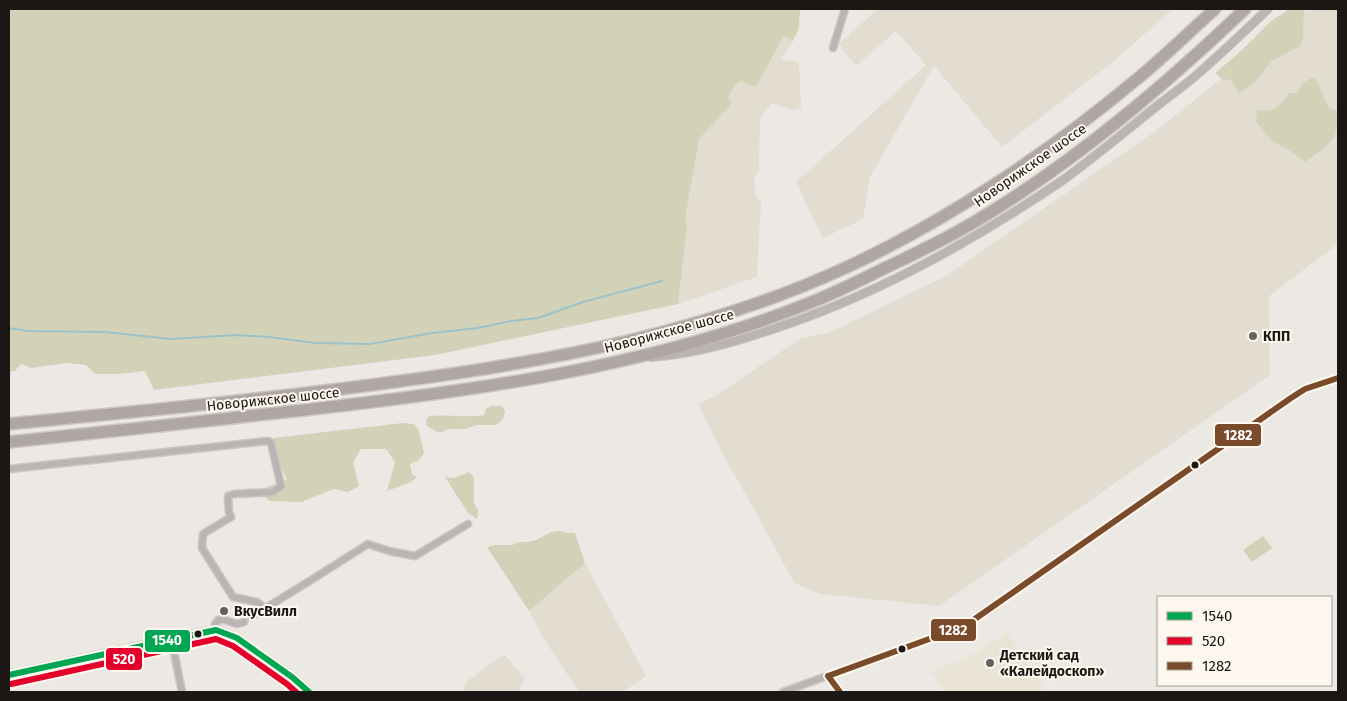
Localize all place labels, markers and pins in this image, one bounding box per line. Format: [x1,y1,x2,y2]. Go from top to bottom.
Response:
place label: КПП [1263,328,1290,345]
marker: КПП [1247,330,1259,342]
unlabelled marker [1190,460,1200,470]
place label: ВкусВилл [234,603,297,620]
marker: ВкусВилл [218,605,230,617]
unlabelled marker [193,629,203,639]
unlabelled marker [897,644,907,654]
place label: Детский сад «Калейдоскоп» [999,647,1104,680]
marker: Детский сад «Калейдоскоп» [984,657,996,669]

